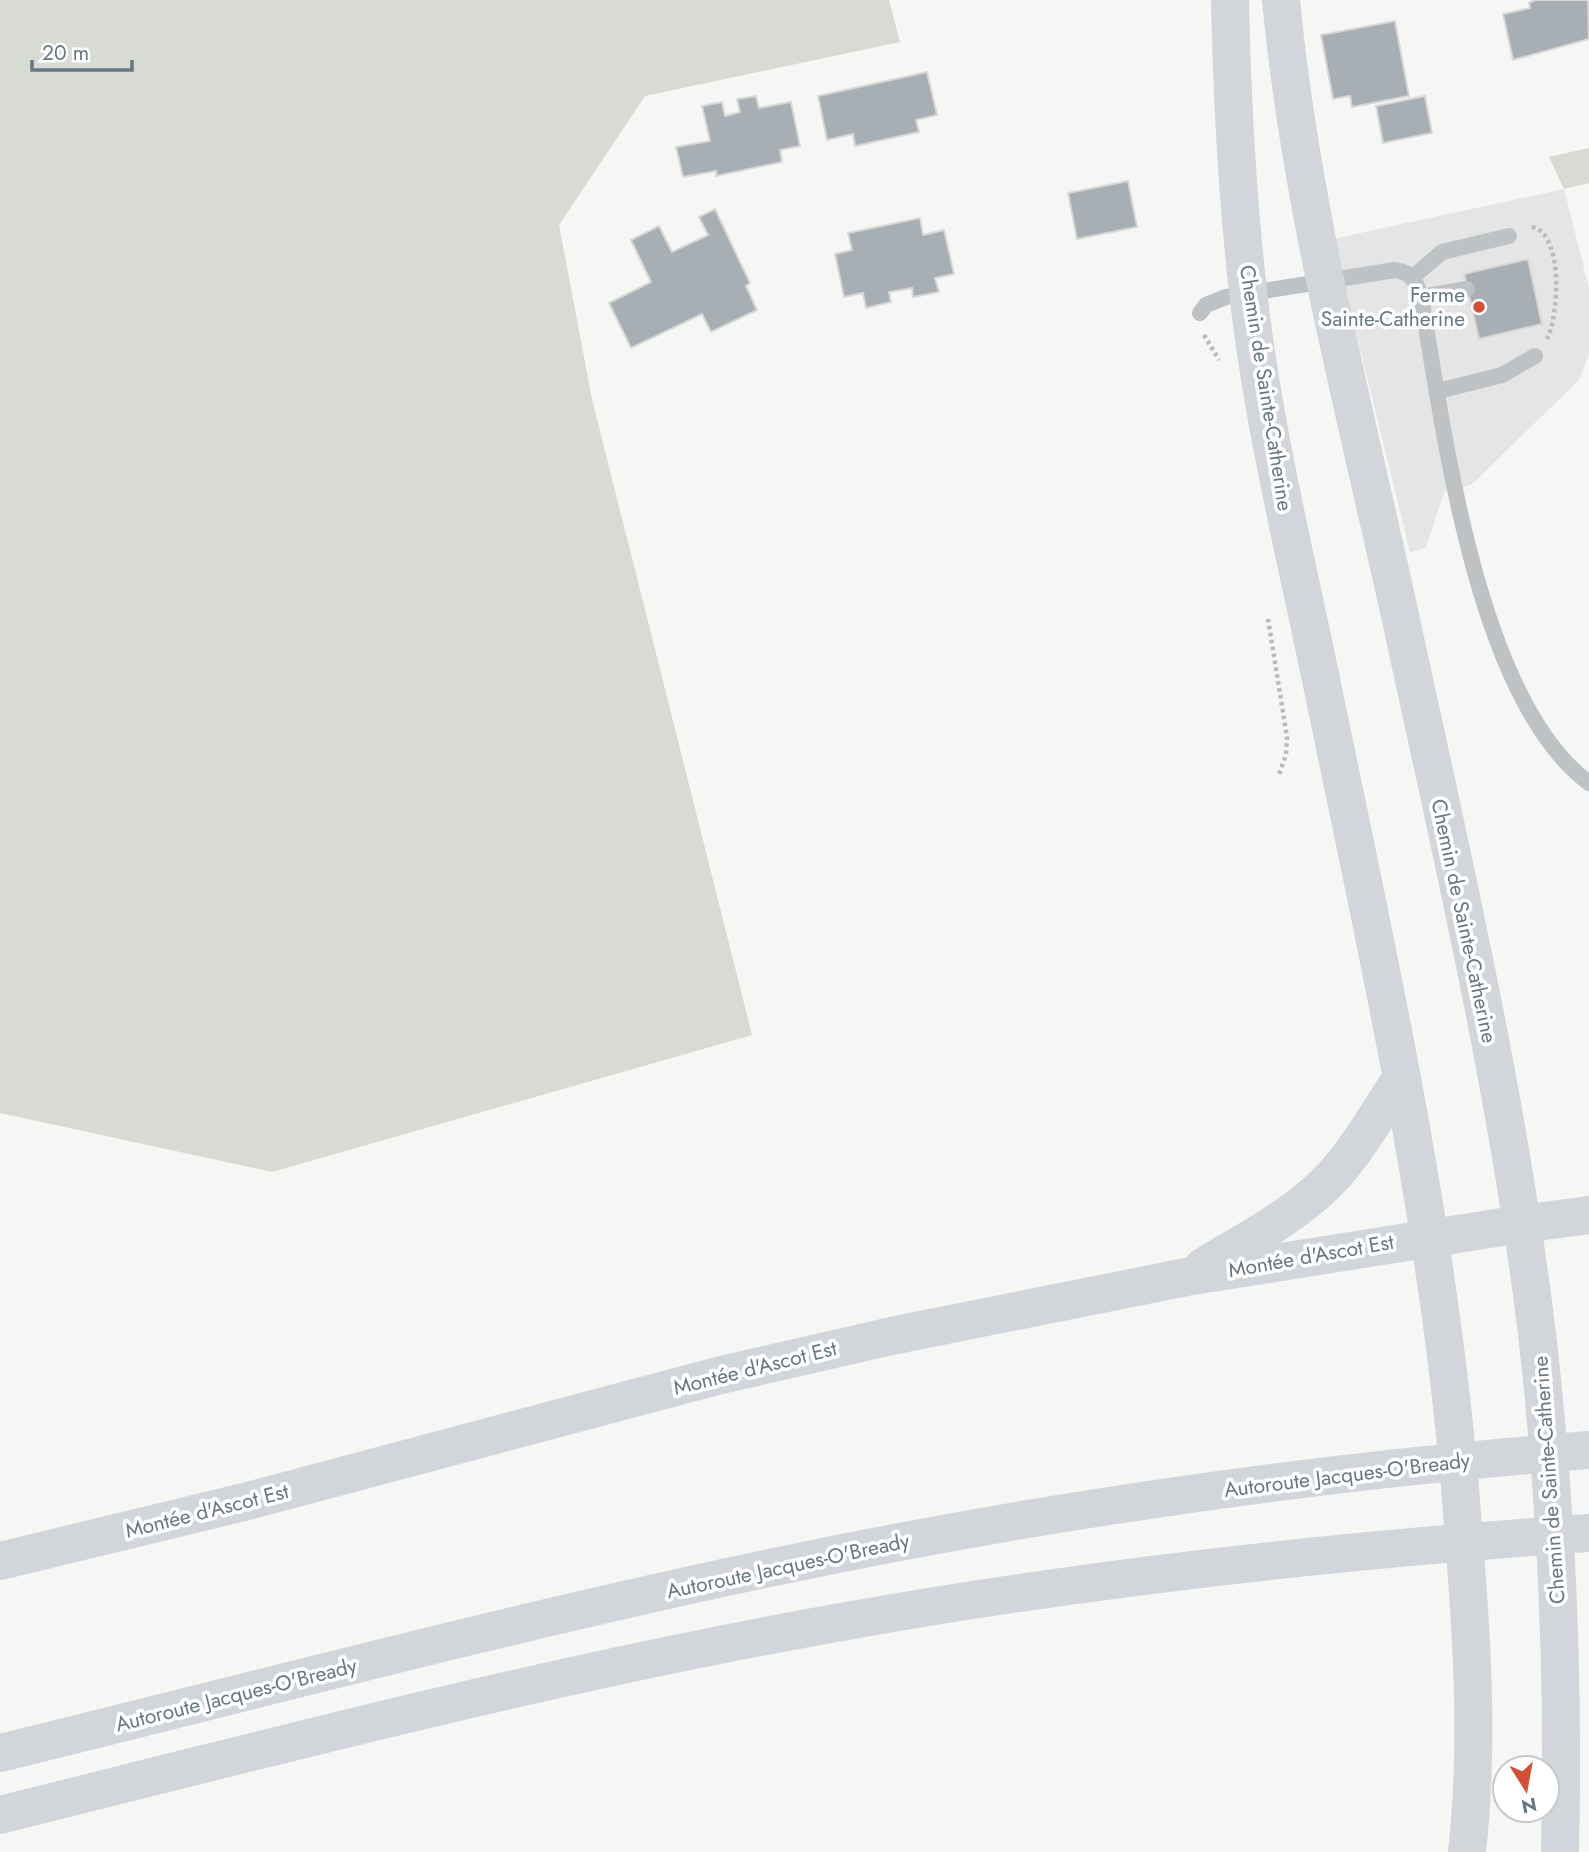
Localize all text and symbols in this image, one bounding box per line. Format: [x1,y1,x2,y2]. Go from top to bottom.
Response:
scale bar [32,28,131,72]
text: 20 m [42,38,89,68]
street label: Chemin de Sainte-Catherine [1232,263,1300,513]
place label: Ferme Sainte-Catherine [1321,280,1465,334]
marker: Ferme Sainte-Catherine [1471,299,1487,315]
street label: Chemin de Sainte-Catherine [1423,796,1505,1046]
street label: Montée d'Ascot Est [1226,1227,1396,1285]
street label: Montée d'Ascot Est [670,1333,840,1403]
street label: Chemin de Sainte-Catherine [1525,1355,1573,1605]
street label: Autoroute Jacques-O'Bready [1222,1445,1472,1505]
street label: Montée d'Ascot Est [122,1476,292,1546]
street label: Autoroute Jacques-O'Bready [664,1525,913,1606]
street label: Autoroute Jacques-O'Bready [112,1650,361,1740]
north arrow [1491,1754,1561,1824]
text: N [1519,1791,1539,1820]

